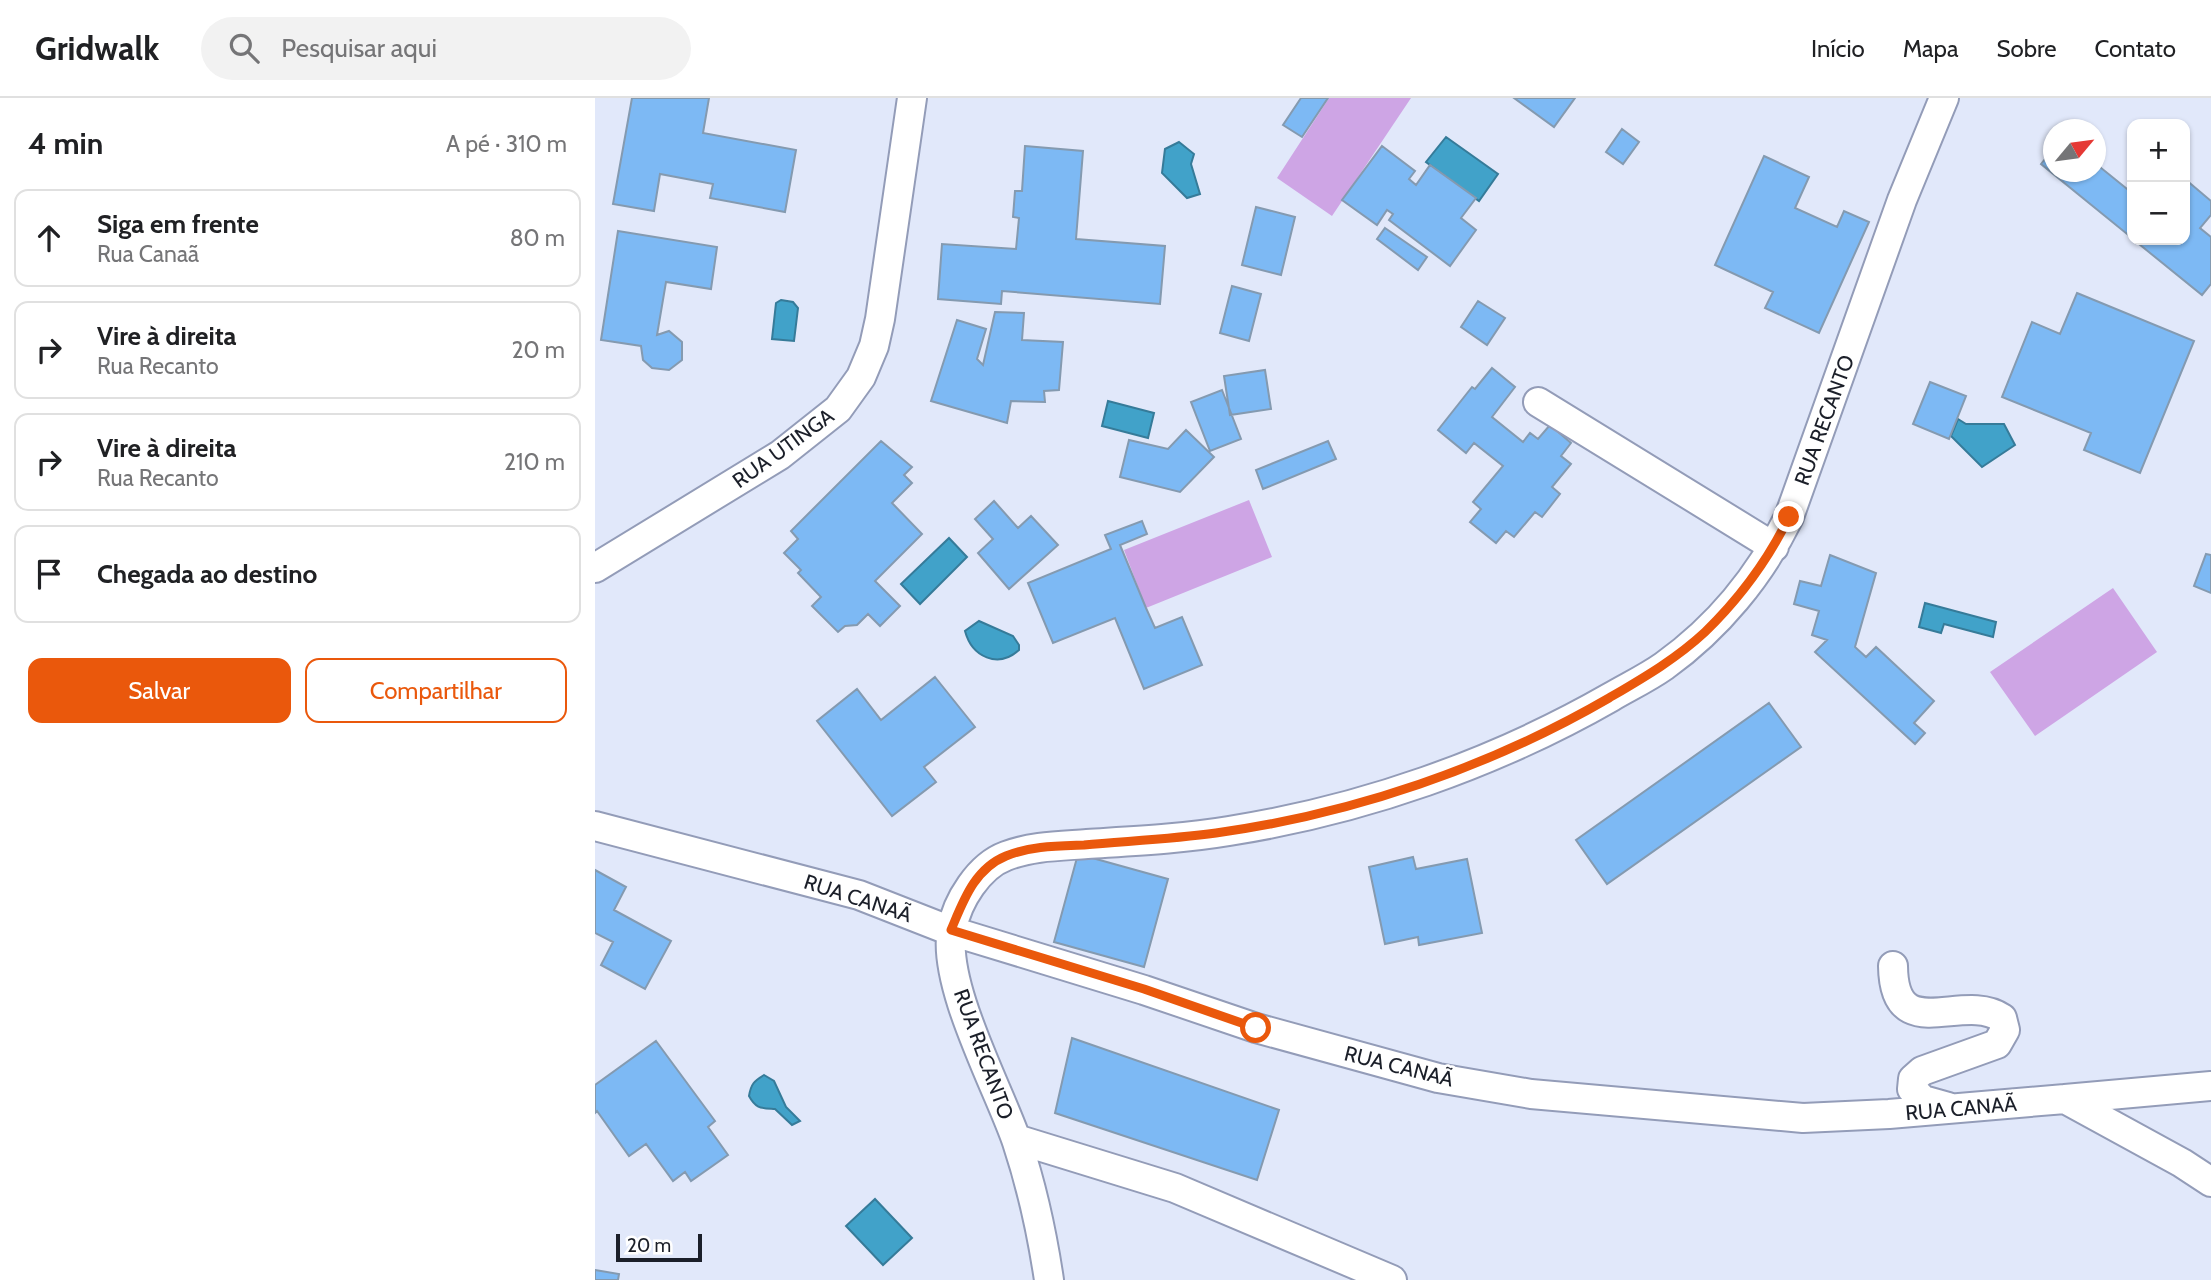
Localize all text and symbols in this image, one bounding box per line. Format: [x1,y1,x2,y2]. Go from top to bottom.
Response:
search box [201,17,691,80]
text: Gridwalk [35,28,159,68]
icon: search [225,29,263,67]
text: Pesquisar aqui [281,32,437,64]
text: Início [1811,34,1865,63]
text: Mapa [1903,34,1958,63]
text: Sobre [1996,34,2057,63]
text: Contato [2095,34,2176,63]
north arrow [2043,119,2106,182]
map controls [2127,119,2190,245]
button: + [2127,119,2190,182]
text: 4 min [28,125,103,162]
text: A pé · 310 m [446,130,567,158]
button: − [2127,182,2190,245]
text: Siga em frente [97,208,259,240]
icon: ahead [30,219,68,257]
text: 80 m [510,224,565,252]
text: Rua Canaã [97,240,199,268]
text: Vire à direita [97,320,237,352]
icon: right [30,331,68,369]
text: 20 m [512,336,565,364]
street label: RUA RECANTO [1789,351,1859,489]
text: Rua Recanto [97,352,219,380]
street label: RUA UTINGA [728,403,838,493]
text: Vire à direita [97,432,237,464]
icon: right [30,443,68,481]
text: 210 m [504,448,565,476]
text: Rua Recanto [97,464,219,492]
route end [1773,501,1804,532]
icon: arrive [30,555,68,593]
text: Chegada ao destino [97,558,317,590]
button: Salvar [28,658,291,723]
button: Compartilhar [305,658,567,723]
street label: RUA CANAÃ [801,868,915,927]
street label: RUA RECANTO [949,985,1019,1123]
route start [1240,1012,1271,1043]
street label: RUA CANAÃ [1342,1039,1457,1092]
street label: RUA CANAÃ [1904,1090,2018,1125]
scale bar [616,1231,702,1263]
text: 20 m [627,1234,671,1257]

